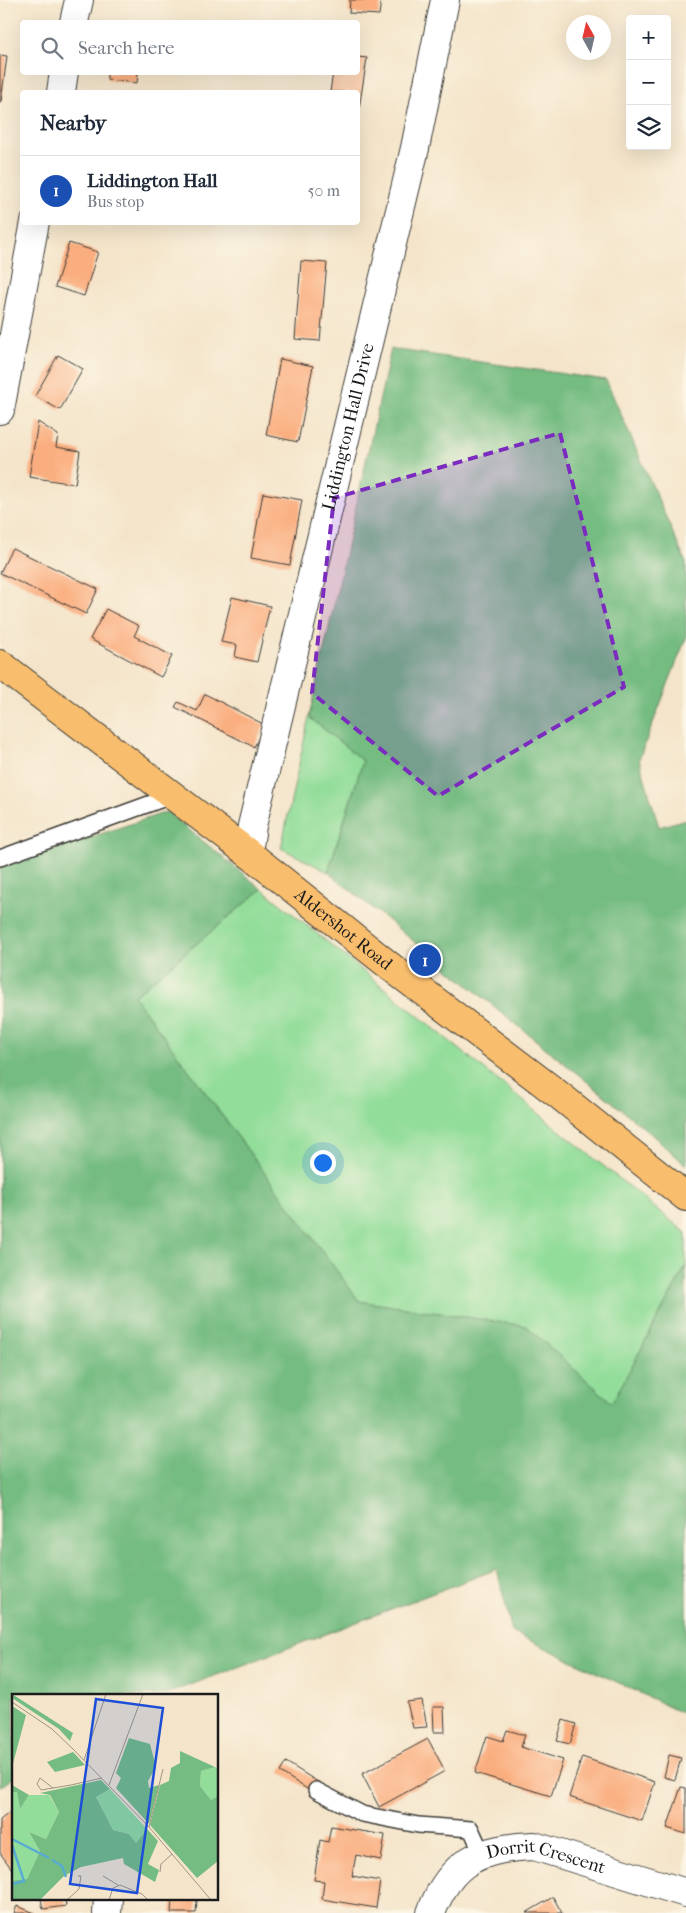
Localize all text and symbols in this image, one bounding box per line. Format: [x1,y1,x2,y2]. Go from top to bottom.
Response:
north arrow [566,15,611,60]
map controls [626,15,671,150]
button: + [626,15,671,60]
search box [20,20,360,75]
icon: search [38,34,66,62]
text: Search here [78,37,174,59]
button: − [626,60,671,105]
button: layers [626,105,671,150]
text: Nearby [40,111,106,135]
text: Liddington Hall [87,170,217,192]
text: 1 [53,181,59,200]
text: 50 m [308,181,340,200]
text: Bus stop [87,192,144,211]
street label: Liddington Hall Drive [318,341,378,512]
street label: Aldershot Road [290,883,397,975]
pin: 1 [409,941,441,979]
your location [310,1150,336,1176]
inset map [12,1694,219,1900]
street label: Dorrit Crescent [484,1835,609,1878]

